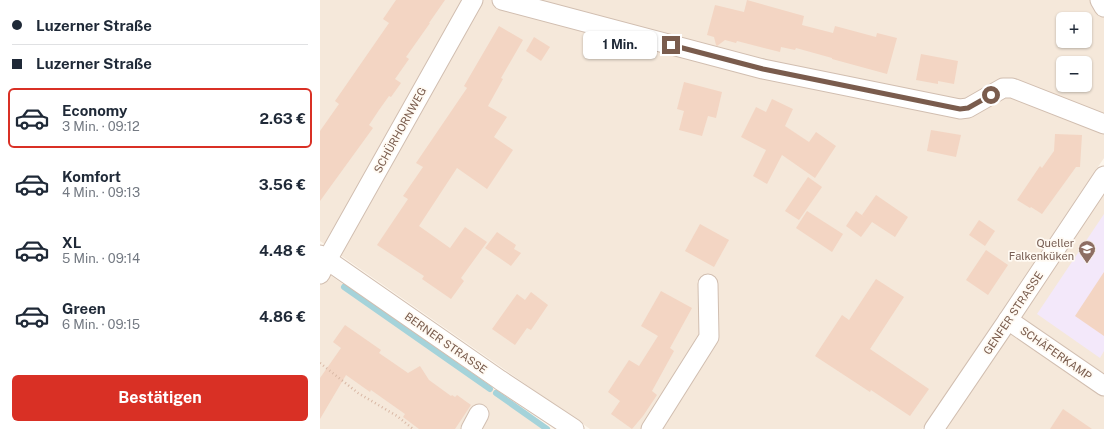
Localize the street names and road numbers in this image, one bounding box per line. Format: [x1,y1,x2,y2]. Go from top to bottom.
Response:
street label: SCHÜRHORNWEG [371,85,428,175]
street label: GENFER STRASSE [981,269,1045,357]
street label: BERNER STRASSE [403,310,490,376]
street label: SCHÄFERKAMP [1018,323,1094,382]

